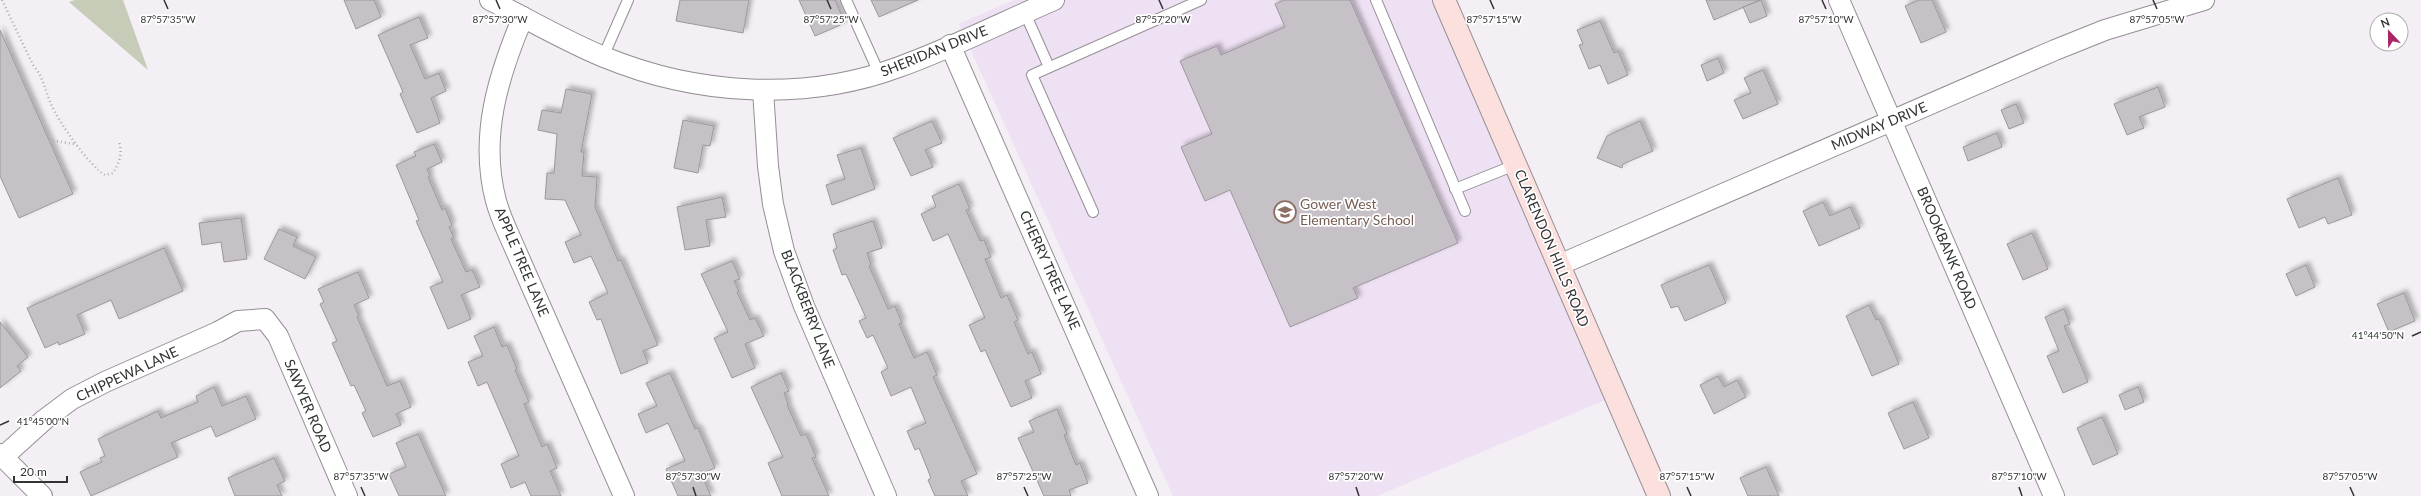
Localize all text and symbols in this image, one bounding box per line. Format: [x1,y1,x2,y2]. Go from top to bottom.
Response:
north arrow [2369,12,2409,52]
text: 87°57'35"W [140,13,196,25]
text: 87°57'30"W [472,13,528,25]
text: 87°57'25"W [803,13,859,25]
text: 87°57'20"W [1135,13,1191,25]
text: 87°57'15"W [1466,13,1522,25]
text: 87°57'10"W [1798,13,1854,25]
text: 87°57'05"W [2129,13,2185,25]
text: N [2379,15,2391,30]
street label: SHERIDAN DRIVE [878,21,990,80]
street label: MIDWAY DRIVE [1828,98,1929,153]
street label: CLARENDON HILLS ROAD [1512,166,1593,329]
street label: BROOKBANK ROAD [1914,184,1981,311]
place label: Gower West Elementary School [1300,195,1414,228]
school or university icon: Gower West Elementary School [1272,199,1298,225]
street label: APPLE TREE LANE [492,205,553,319]
street label: CHERRY TREE LANE [1016,207,1084,332]
street label: BLACKBERRY LANE [778,247,839,370]
text: 41°44'50"N [2352,329,2404,341]
street label: CHIPPEWA LANE [73,342,181,405]
street label: SAWYER ROAD [281,357,336,455]
text: 41°45'00"N [17,415,69,427]
scale bar [14,458,67,484]
text: 20 m [20,464,47,479]
text: 87°57'35"W [333,470,389,482]
text: 87°57'30"W [665,470,721,482]
text: 87°57'25"W [996,470,1052,482]
text: 87°57'20"W [1328,470,1384,482]
text: 87°57'15"W [1659,470,1715,482]
text: 87°57'10"W [1991,470,2047,482]
text: 87°57'05"W [2322,470,2378,482]

